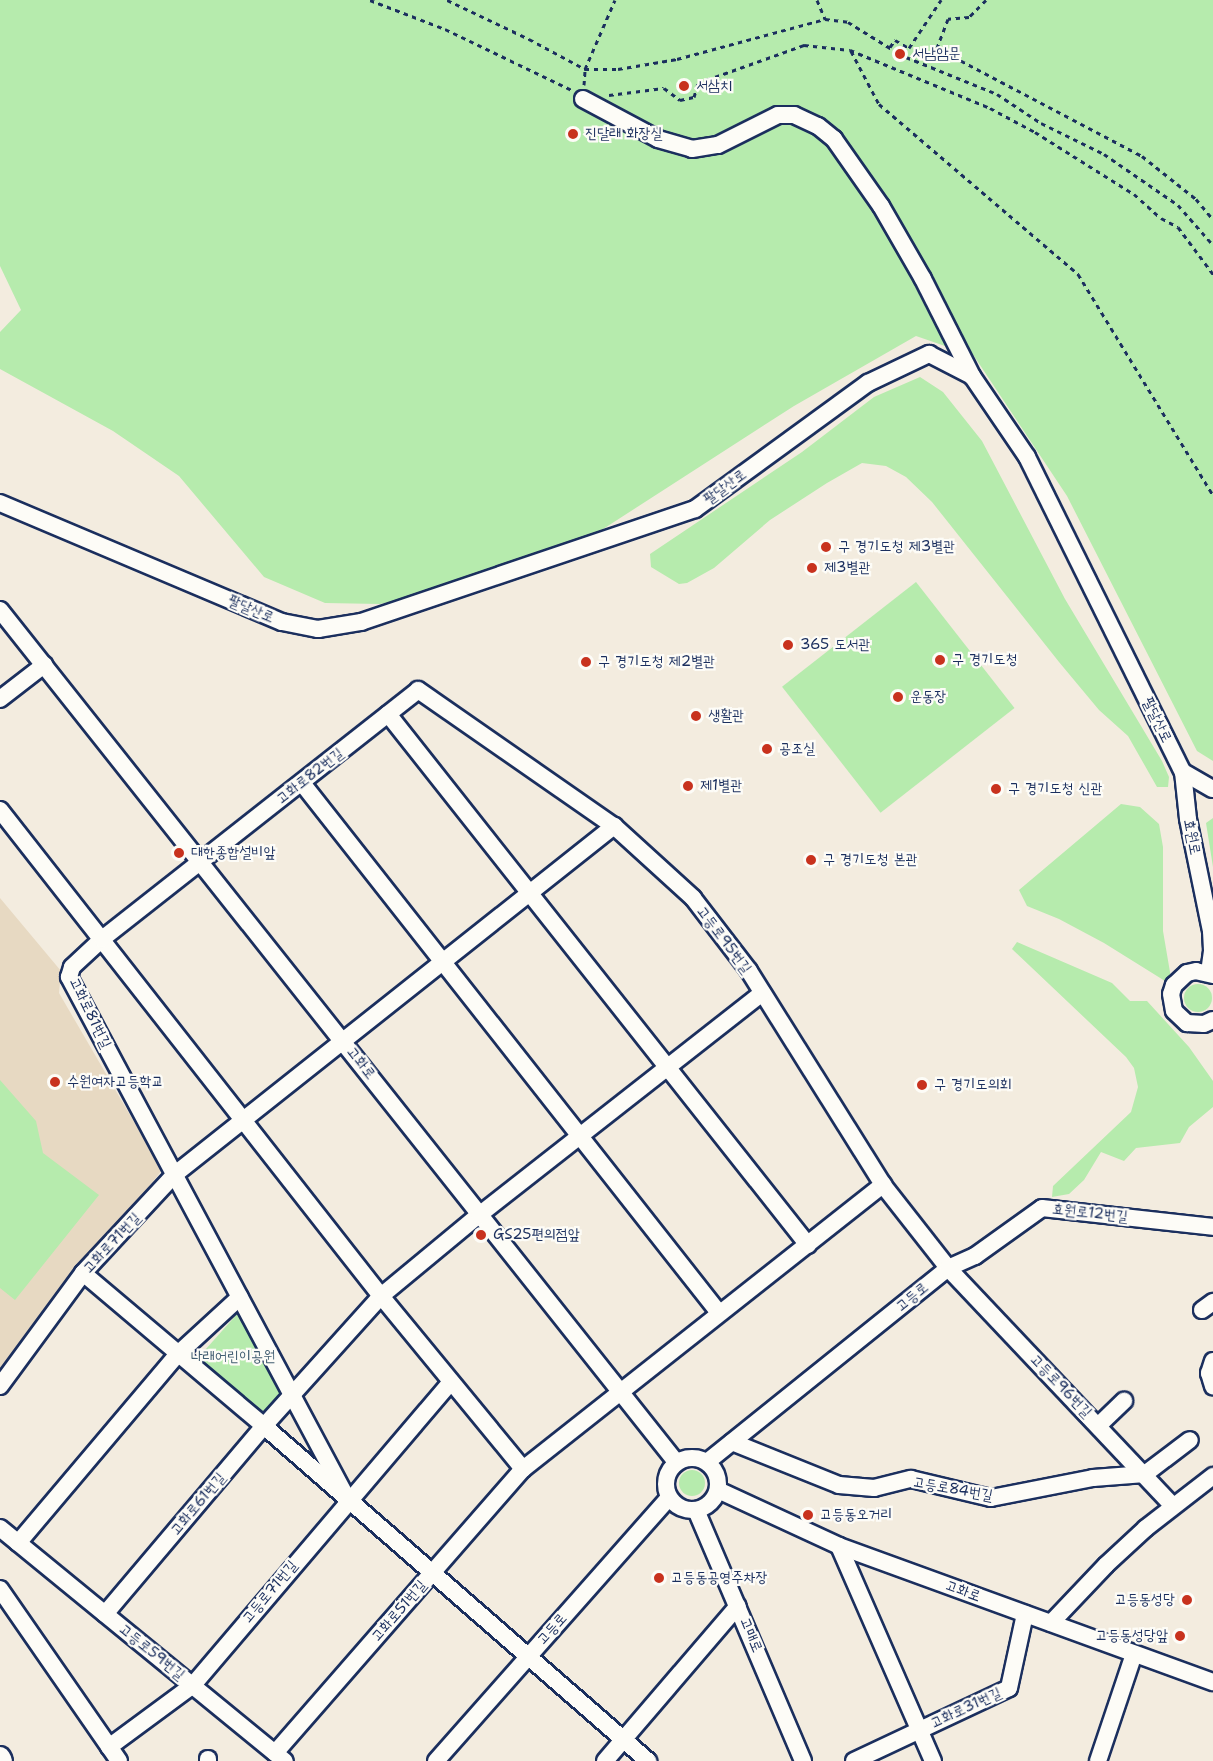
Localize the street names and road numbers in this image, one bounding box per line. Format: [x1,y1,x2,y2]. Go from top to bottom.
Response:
street label: 팔달산로 [700,466,750,508]
street label: 팔달산로 [225,591,277,627]
street label: 팔달산로 [1138,694,1176,746]
street label: 고화로82번길 [273,744,347,808]
street label: 효원로 [1180,818,1204,856]
street label: 고등로95번길 [693,903,755,977]
street label: 고화로81번길 [65,975,115,1051]
street label: 고화로 [343,1043,379,1083]
street label: 효원로12번길 [1051,1200,1129,1226]
street label: 고화로71번길 [79,1209,145,1277]
street label: 고등로 [892,1279,932,1315]
street label: 고등로96번길 [1026,1351,1096,1421]
street label: 고화로61번길 [167,1469,229,1539]
street label: 고등로84번길 [912,1473,994,1505]
street label: 고등로71번길 [239,1557,301,1627]
street label: 고화로 [943,1576,983,1606]
street label: 고화로51번길 [368,1577,430,1645]
street label: 고등로 [533,1610,571,1648]
street label: 고매로 [736,1615,766,1655]
street label: 고등로59번길 [116,1620,188,1684]
street label: 고화로31번길 [928,1684,1004,1732]

